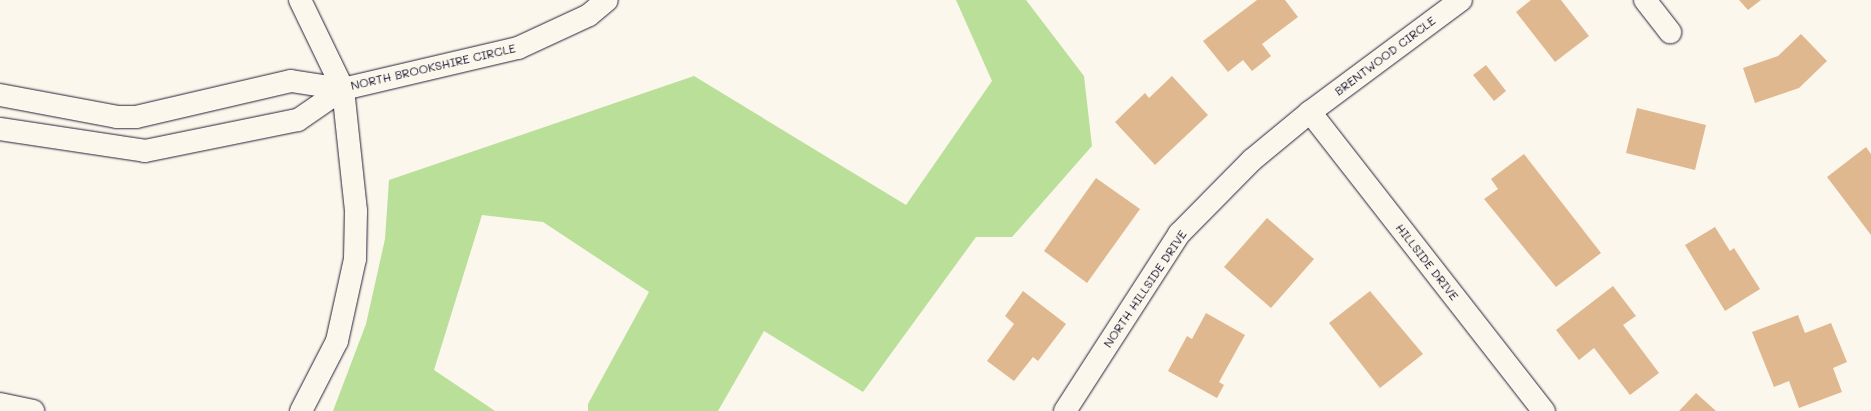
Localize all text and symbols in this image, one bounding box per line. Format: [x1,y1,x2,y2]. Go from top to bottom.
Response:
street label: BRENTWOOD CIRCLE [1332,13,1438,99]
street label: NORTH BROOKSHIRE CIRCLE [349,41,517,93]
street label: HILLSIDE DRIVE [1393,221,1461,303]
street label: NORTH HILLSIDE DRIVE [1100,228,1190,350]

